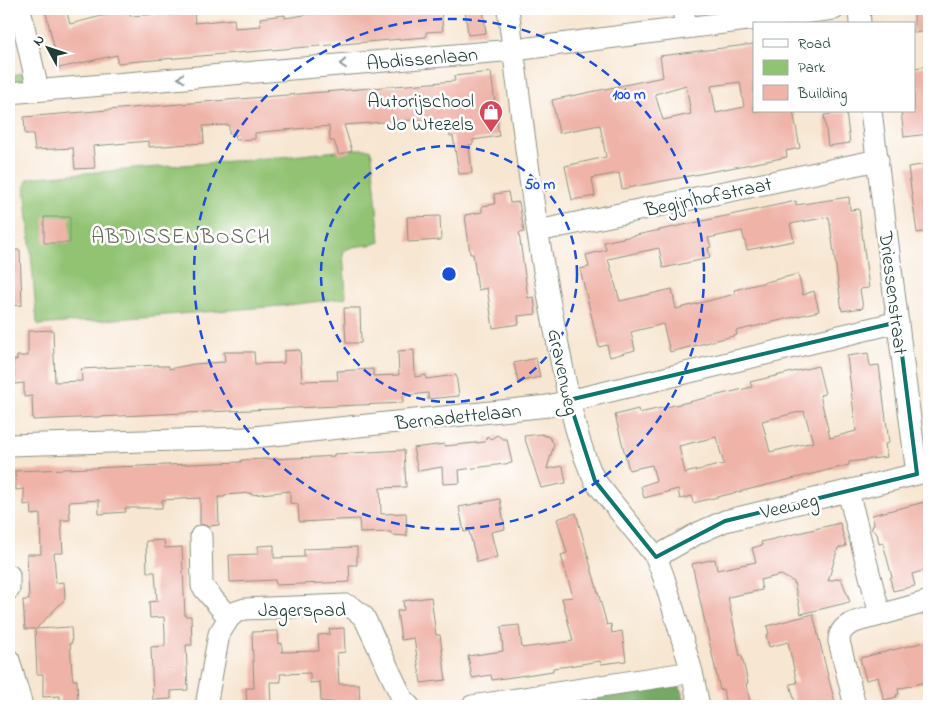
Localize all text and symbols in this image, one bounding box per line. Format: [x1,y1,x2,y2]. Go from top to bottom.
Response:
north arrow [22,22,72,72]
legend [753,22,916,112]
text: N [28,30,50,51]
text: Road [798,33,831,55]
street label: Abdissenlaan [365,41,479,80]
text: Park [798,57,826,79]
one-way arrow [339,59,347,70]
one-way arrow [177,72,185,83]
text: Building [797,83,847,106]
text: 100 m [612,84,646,106]
place label: Autorijschool Jo Wtezels [367,88,474,140]
shop icon: Autorijschool Jo Wtezels [478,99,504,133]
street label: Begijnhofstraat [641,171,775,227]
text: 50 m [525,174,556,196]
district label: ABDISSENBOSCH [91,223,271,253]
street label: Driessenstraat [869,229,914,357]
centre of rings [440,265,458,283]
street label: Gravenweg [537,327,585,419]
street label: Bernadettelaan [393,397,523,440]
street label: Veeweg [757,486,822,530]
street label: Jagerspad [258,597,346,627]

